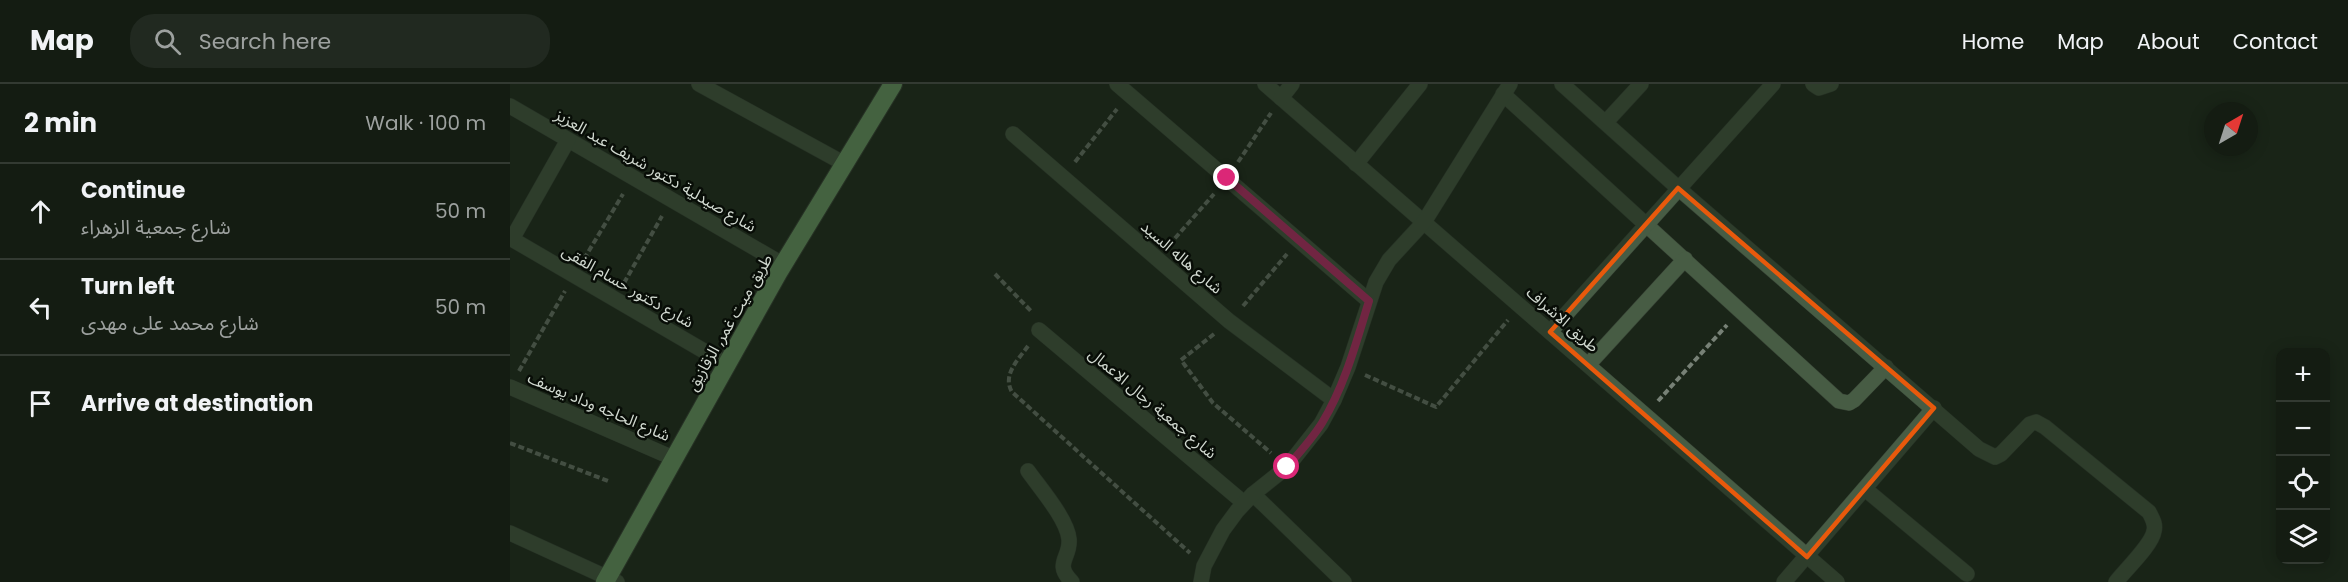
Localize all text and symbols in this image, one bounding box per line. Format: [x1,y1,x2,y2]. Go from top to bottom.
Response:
search box [130,14,550,68]
text: Map [30,21,94,60]
icon: search [151,25,184,58]
text: Search here [199,26,331,57]
text: Home [1962,27,2024,56]
text: Map [2057,27,2104,56]
text: About [2137,27,2200,56]
text: Contact [2233,27,2318,56]
north arrow [2204,102,2258,156]
street label: شارع صيدلية دكتور شريف عبد العزيز [549,103,761,239]
text: 2 min [24,105,97,141]
text: Walk · 100 m [365,109,486,137]
route end [1213,164,1239,190]
text: Continue [81,175,185,206]
icon: ahead [24,195,57,228]
text: 50 m [435,197,486,225]
text: شارع جمعية الزهراء [81,213,231,241]
street label: شارع هاله السيد [1135,215,1228,300]
street label: شارع دكتور حسام الفقى [557,239,698,334]
street label: طريق ميت غمر, الزقازيق [681,249,778,395]
text: Turn left [81,271,175,302]
street label: طريق الاشراف [1521,281,1604,358]
icon: left [24,291,57,324]
text: 50 m [435,293,486,321]
text: شارع محمد على مهدى [81,309,259,337]
street label: شارع جمعية رجال الاعمال [1083,343,1222,465]
map controls [2276,348,2330,564]
button: + [2276,348,2330,402]
street label: شارع الحاجه وداد يوسف [524,366,674,448]
icon: arrive [24,387,57,420]
text: Arrive at destination [81,388,313,419]
button: − [2276,402,2330,456]
route start [1273,453,1299,479]
button: locate [2276,456,2330,510]
button: layers [2276,510,2330,564]

